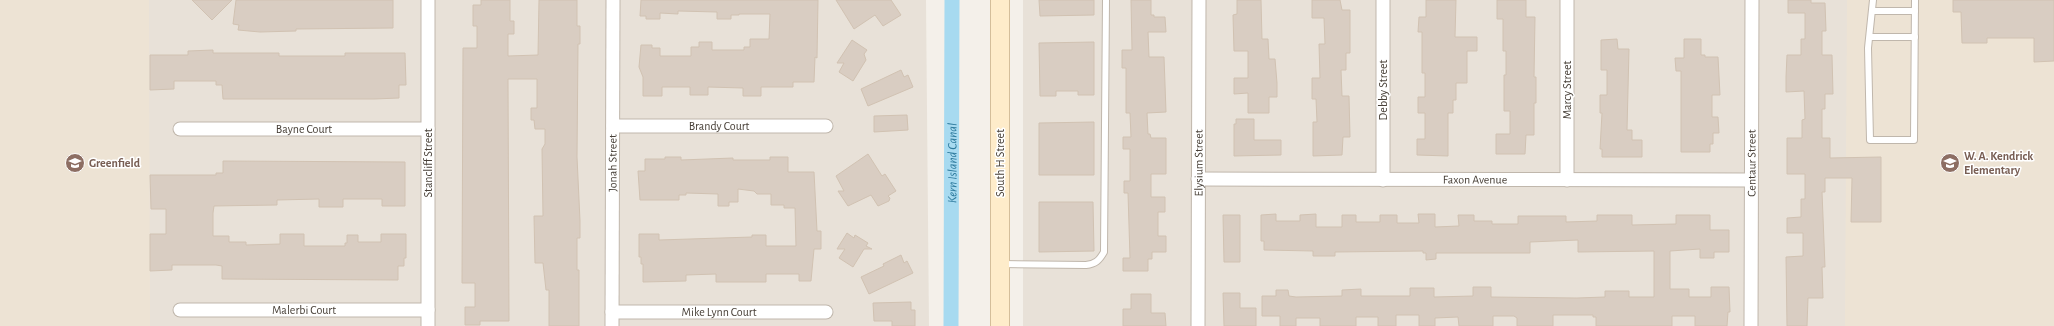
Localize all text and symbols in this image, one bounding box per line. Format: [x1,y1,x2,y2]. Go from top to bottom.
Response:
street label: Debby Street [1377,59,1390,120]
street label: Marcy Street [1561,61,1574,119]
street label: Brandy Court [689,120,750,133]
street label: Bayne Court [276,123,332,136]
water label: Kern Island Canal [946,123,960,203]
street label: Stancliff Street [422,128,434,198]
street label: South H Street [994,129,1006,197]
street label: Elysium Street [1192,129,1205,197]
street label: Centaur Street [1745,129,1758,197]
street label: Jonah Street [606,134,619,192]
place label: W. A. Kendrick Elementary [1964,150,2033,177]
school or university icon: Greenfield [64,152,86,174]
school or university icon: W. A. Kendrick Elementary [1939,152,1961,174]
place label: Greenfield [89,157,141,169]
street label: Faxon Avenue [1443,173,1507,186]
street label: Malerbi Court [272,304,336,316]
street label: Mike Lynn Court [682,306,757,319]

